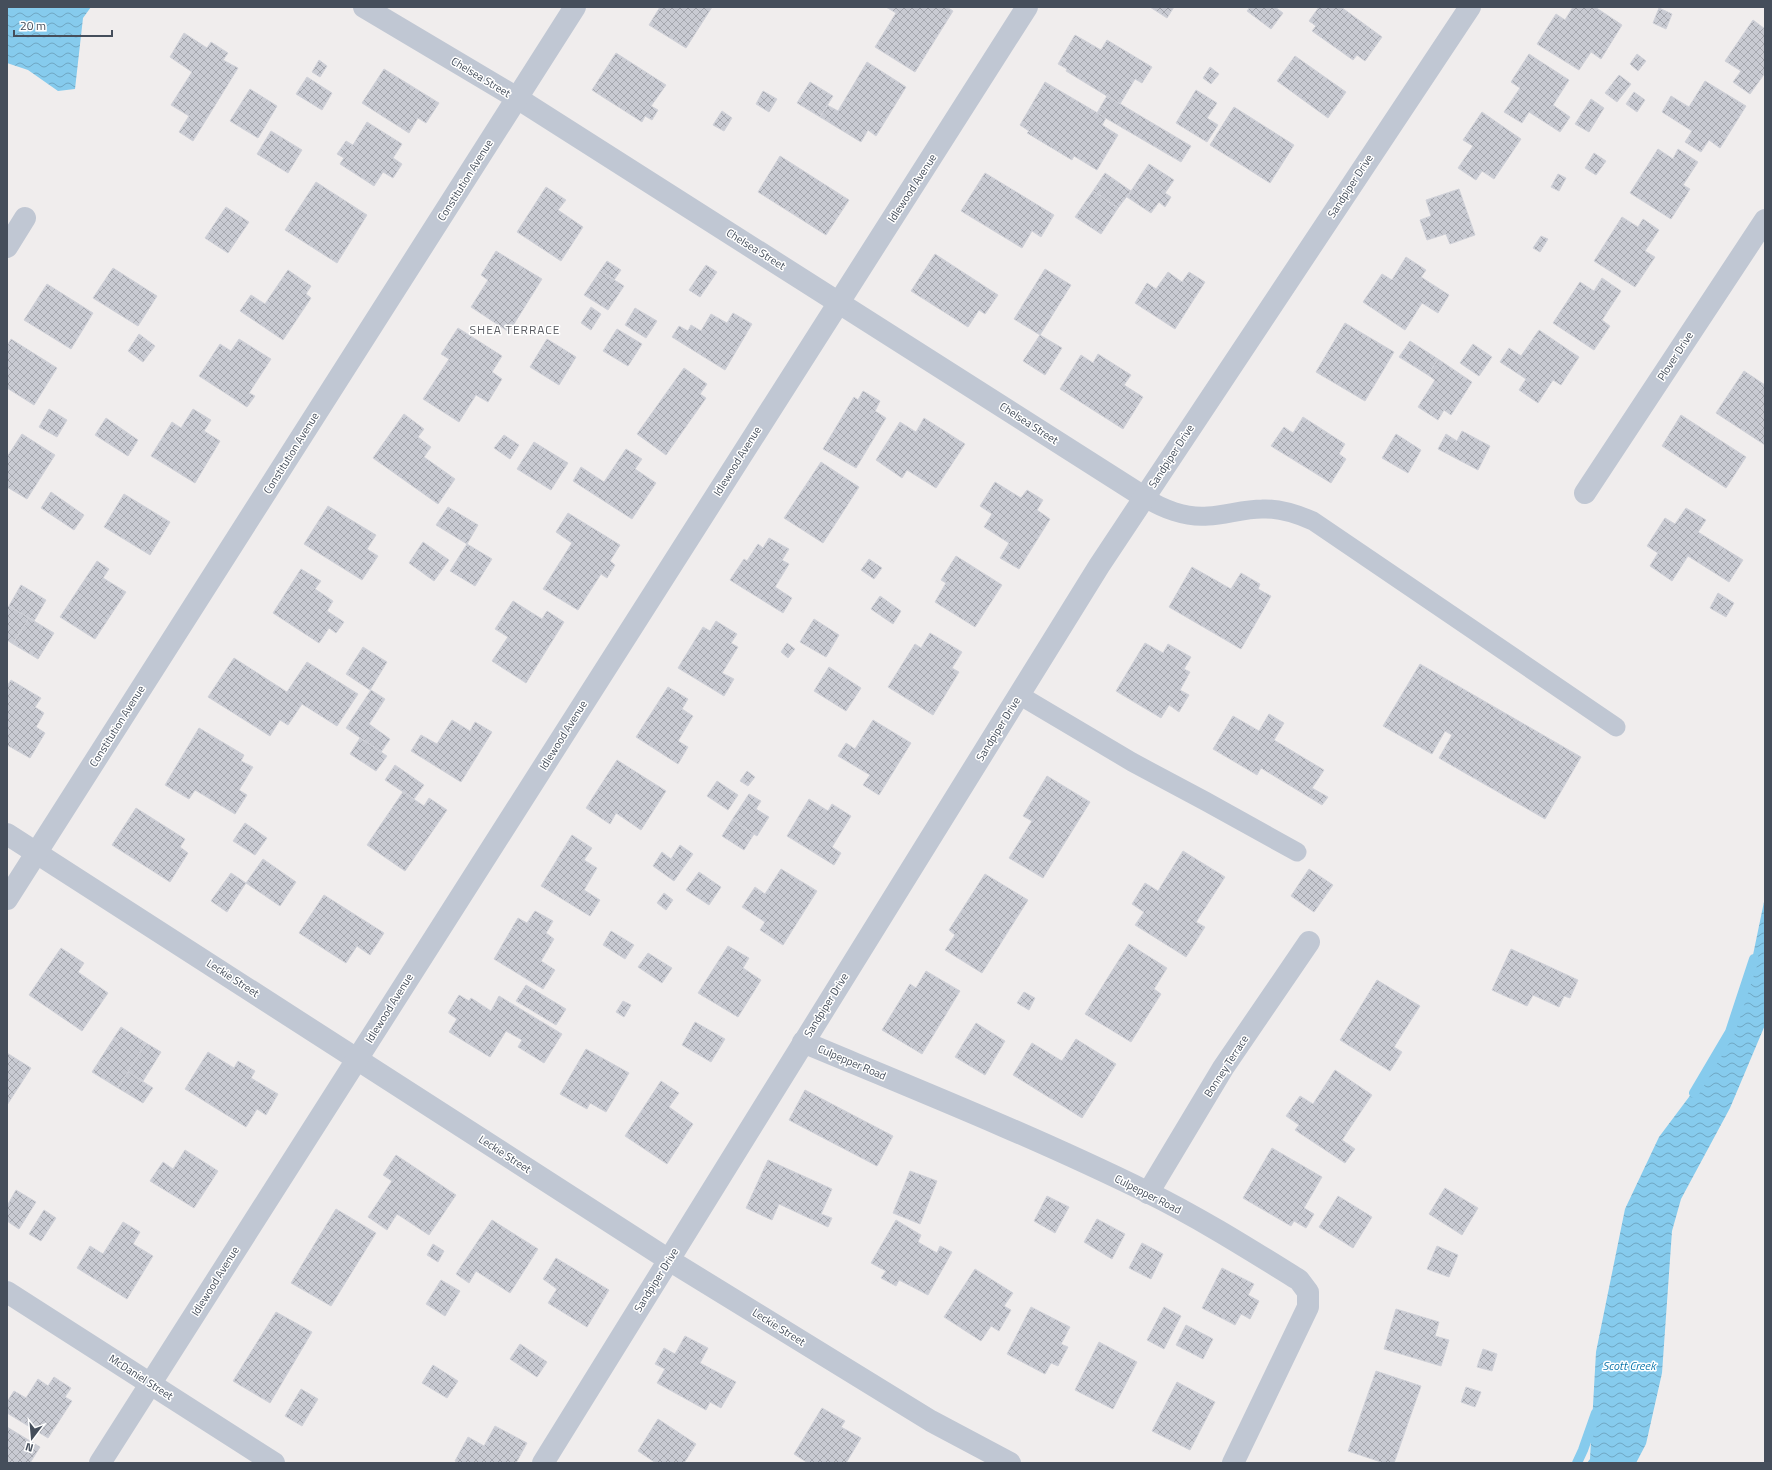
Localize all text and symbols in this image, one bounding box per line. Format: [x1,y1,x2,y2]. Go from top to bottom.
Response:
scale bar [14,12,112,38]
text: 20 m [20,16,46,35]
street label: Chelsea Street [448,53,514,101]
street label: Constitution Avenue [433,136,497,224]
street label: Idlewood Avenue [884,150,940,226]
street label: Sandpiper Drive [1323,151,1377,221]
street label: Chelsea Street [723,224,789,274]
district label: SHEA TERRACE [470,320,560,339]
street label: Plover Drive [1653,328,1697,384]
street label: Chelsea Street [997,398,1062,448]
street label: Constitution Avenue [259,409,323,497]
street label: Sandpiper Drive [1144,421,1198,491]
street label: Idlewood Avenue [709,423,765,499]
street label: Constitution Avenue [85,682,149,770]
street label: Sandpiper Drive [972,693,1024,764]
street label: Idlewood Avenue [535,697,591,773]
street label: Leckie Street [204,955,262,1001]
street label: Sandpiper Drive [800,969,852,1040]
street label: Idlewood Avenue [361,970,417,1046]
street label: Bonney Terrace [1200,1031,1252,1100]
street label: Culpepper Road [815,1040,889,1084]
street label: Leckie Street [476,1131,534,1177]
street label: Culpepper Road [1112,1170,1184,1218]
street label: Idlewood Avenue [187,1243,243,1319]
street label: Sandpiper Drive [630,1244,682,1315]
street label: Leckie Street [749,1304,809,1350]
street label: McDaniel Street [106,1350,176,1404]
water label: Scott Creek [1602,1356,1657,1375]
north arrow [12,1418,52,1458]
text: N [23,1439,35,1456]

